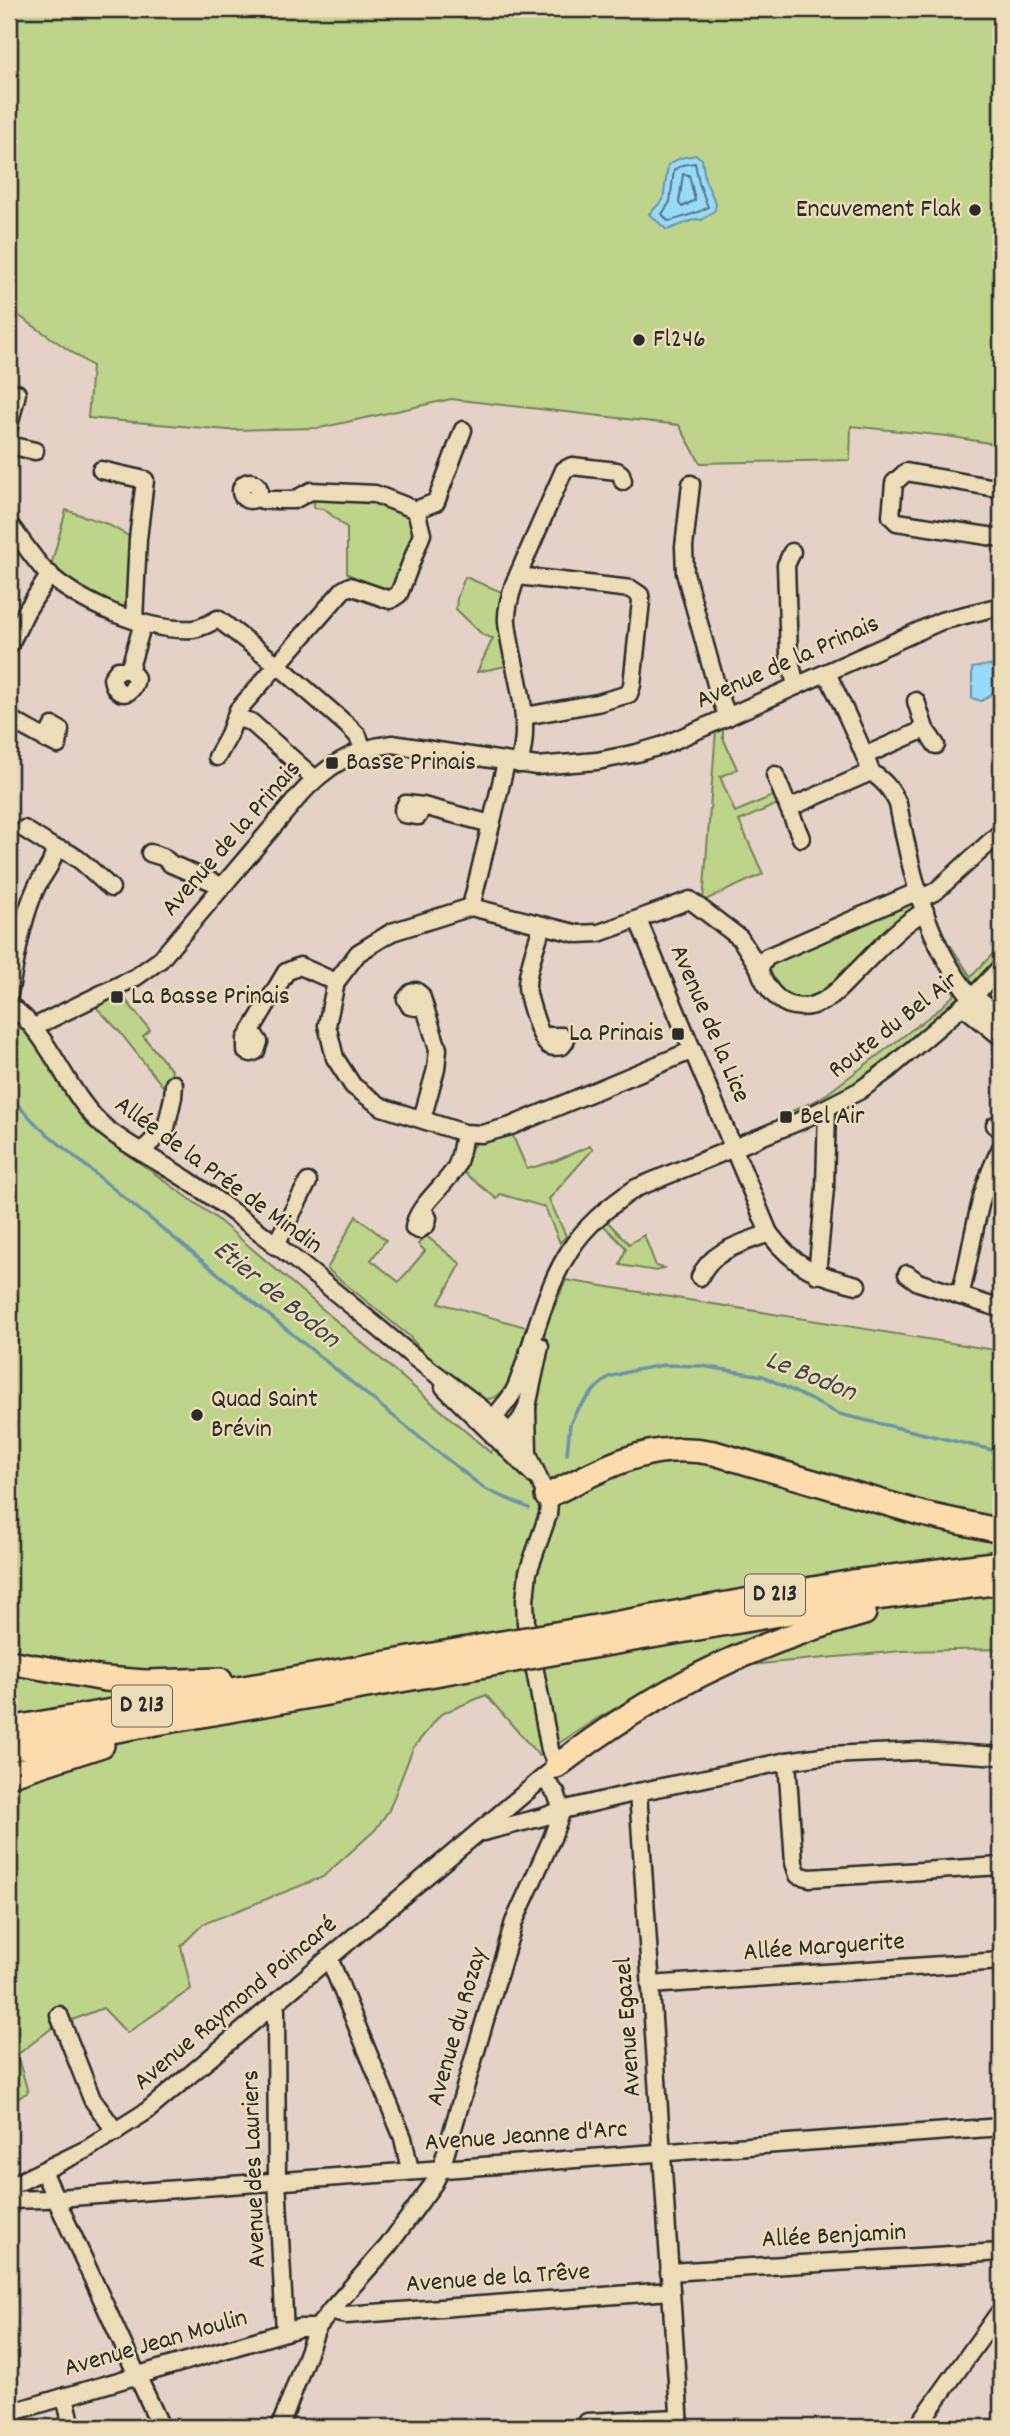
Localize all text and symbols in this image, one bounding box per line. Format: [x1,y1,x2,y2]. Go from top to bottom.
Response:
place label: Encuvement Flak [796,192,961,229]
marker: Encuvement Flak [967,202,983,218]
place label: Fl246 [653,322,706,359]
marker: Fl246 [631,332,647,348]
street label: Avenue de la Prinais [690,606,886,720]
place label: Basse Prinais [346,745,476,782]
street label: Avenue de la Prinais [153,752,311,926]
marker: Basse Prinais [324,755,340,771]
street label: Avenue de la Lice [659,939,759,1109]
street label: Route du Bel Air [821,963,967,1089]
place label: La Basse Prinais [131,979,290,1016]
marker: La Basse Prinais [109,989,125,1005]
place label: La Prinais [569,1016,664,1053]
marker: La Prinais [670,1026,686,1042]
street label: Allée de la Prée de Mindin [106,1088,330,1264]
place label: Bel Air [800,1099,865,1136]
marker: Bel Air [778,1109,794,1125]
water label: Étier de Bodon [203,1232,348,1360]
water label: Le Bodon [759,1342,862,1415]
place label: Quad Saint Brévin [211,1382,318,1449]
marker: Quad Saint Brévin [189,1407,205,1423]
road number: D 213 [745,1574,805,1616]
road number: D 213 [112,1686,172,1726]
street label: Avenue Raymond Poincaré [126,1908,346,2100]
street label: Allée Marguerite [742,1924,906,1972]
street label: Avenue du Rozay [418,1943,498,2111]
street label: Avenue Egazel [606,1956,652,2098]
street label: Avenue des Lauriers [233,2069,277,2269]
street label: Avenue Jeanne d'Arc [423,2111,629,2163]
street label: Allée Benjamin [761,2215,907,2259]
street label: Avenue de la Trêve [405,2254,591,2304]
street label: Avenue Jean Moulin [60,2300,252,2388]

